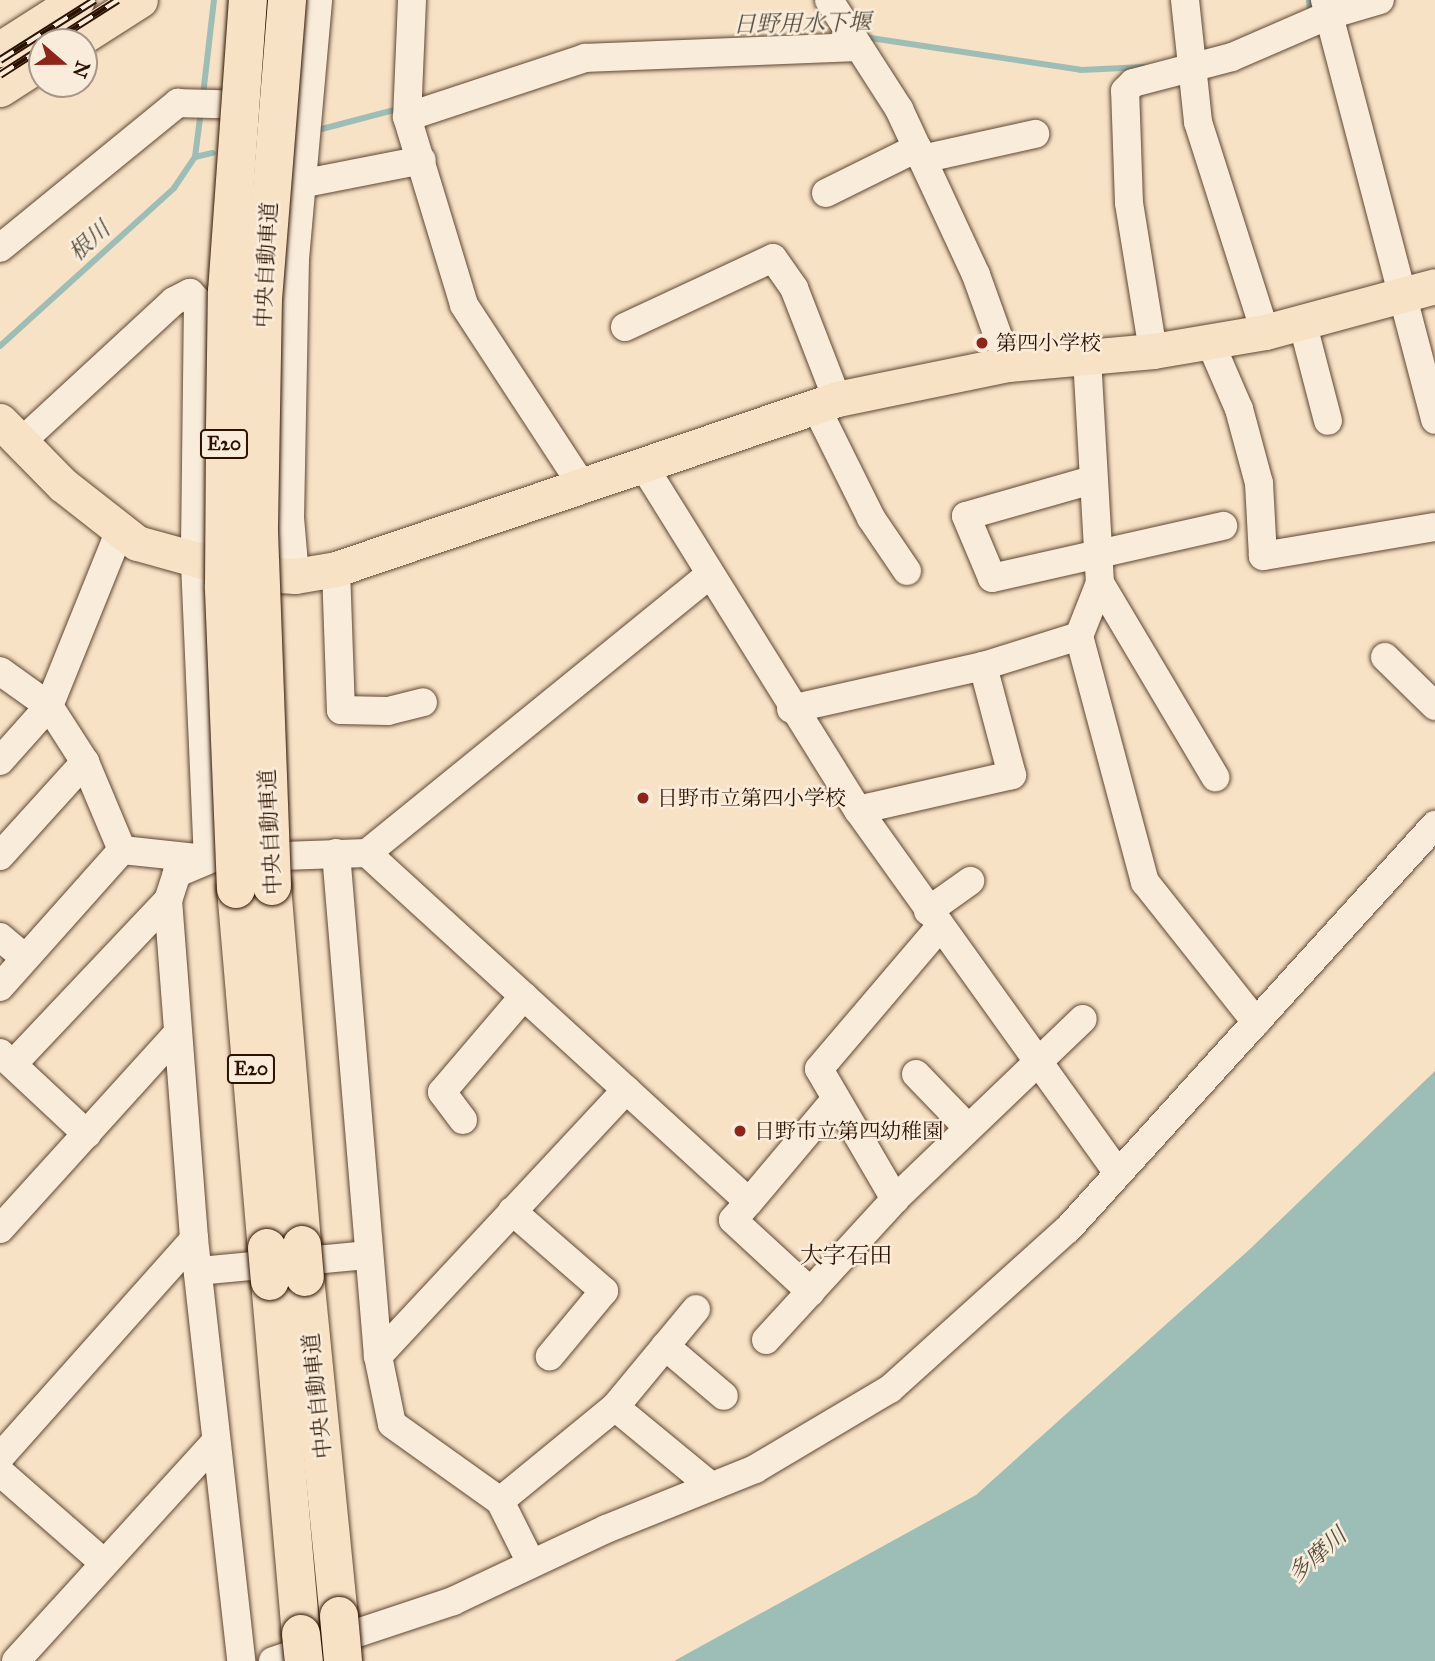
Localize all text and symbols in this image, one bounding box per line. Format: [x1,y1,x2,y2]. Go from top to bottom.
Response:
water label: 日野用水下堰 [733,8,871,38]
north arrow [28,28,98,98]
text: N [68,58,95,81]
street label: 中央自動車道 [250,201,282,329]
water label: 根川 [63,215,115,267]
place label: 第四小学校 [996,330,1101,356]
marker: 第四小学校 [974,335,990,351]
road number: E20 [200,428,248,460]
street label: 中央自動車道 [254,768,286,896]
place label: 日野市立第四小学校 [657,785,846,811]
marker: 日野市立第四小学校 [635,790,651,806]
road number: E20 [226,1054,276,1084]
place label: 日野市立第四幼稚園 [754,1118,943,1144]
marker: 日野市立第四幼稚園 [732,1123,748,1139]
district label: 大字石田 [800,1241,892,1269]
street label: 中央自動車道 [298,1332,336,1460]
water label: 多摩川 [1282,1522,1352,1588]

